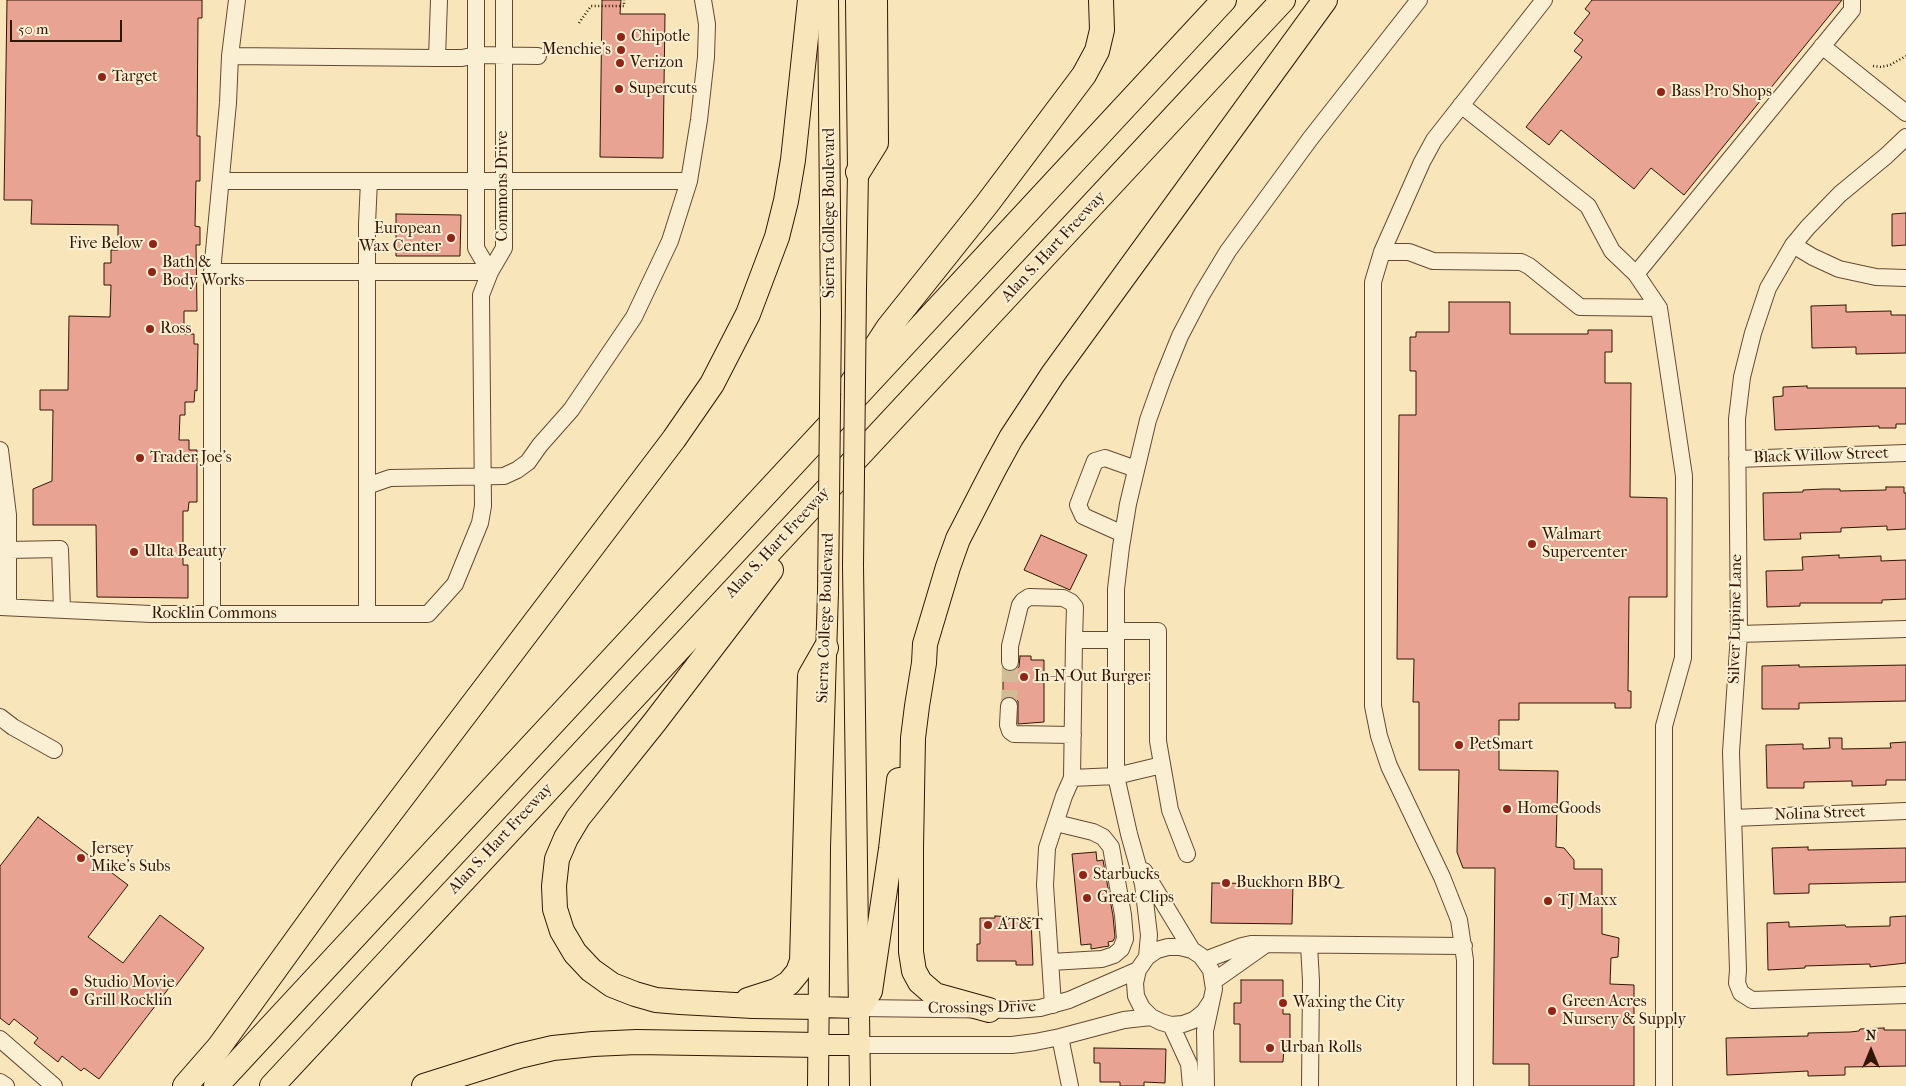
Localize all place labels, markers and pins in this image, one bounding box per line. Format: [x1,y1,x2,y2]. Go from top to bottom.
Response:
place label: Chipotle [631,27,690,47]
marker: Chipotle [615,31,627,43]
place label: Menchie's [542,40,611,60]
marker: Menchie's [615,44,627,56]
place label: Verizon [630,53,683,73]
marker: Verizon [614,57,626,69]
place label: Target [112,67,158,87]
marker: Target [96,71,108,83]
place label: Supercuts [629,79,697,99]
place label: Bass Pro Shops [1671,82,1772,102]
marker: Supercuts [613,83,625,95]
marker: Bass Pro Shops [1655,86,1667,98]
place label: European Wax Center [359,219,441,257]
marker: European Wax Center [445,232,457,244]
place label: Five Below [69,234,143,254]
marker: Five Below [147,238,159,250]
place label: Bath & Body Works [162,253,244,291]
marker: Bath & Body Works [146,266,158,278]
place label: Ross [160,319,191,339]
marker: Ross [144,323,156,335]
place label: Trader Joe's [150,448,232,468]
marker: Trader Joe's [134,452,146,464]
place label: Walmart Supercenter [1542,525,1627,563]
marker: Walmart Supercenter [1526,538,1538,550]
place label: Ulta Beauty [144,542,226,562]
marker: Ulta Beauty [128,546,140,558]
place label: In-N-Out Burger [1034,667,1150,687]
marker: In-N-Out Burger [1018,671,1030,683]
place label: PetSmart [1469,735,1533,755]
marker: PetSmart [1453,739,1465,751]
place label: HomeGoods [1517,799,1601,819]
marker: HomeGoods [1501,803,1513,815]
place label: Jersey Mike's Subs [91,839,170,877]
marker: Jersey Mike's Subs [75,852,87,864]
place label: Starbucks [1093,865,1160,885]
marker: Starbucks [1077,869,1089,881]
place label: Buckhorn BBQ [1236,873,1340,893]
marker: Buckhorn BBQ [1220,877,1232,889]
place label: Great Clips [1097,888,1174,908]
place label: TJ Maxx [1558,891,1617,911]
marker: Great Clips [1081,892,1093,904]
marker: TJ Maxx [1542,895,1554,907]
place label: AT&T [998,915,1043,935]
marker: AT&T [982,919,994,931]
place label: Studio Movie Grill Rocklin [84,973,175,1011]
marker: Studio Movie Grill Rocklin [68,986,80,998]
place label: Green Acres Nursery & Supply [1562,992,1686,1030]
place label: Waxing the City [1293,993,1405,1013]
marker: Waxing the City [1277,997,1289,1009]
marker: Green Acres Nursery & Supply [1546,1005,1558,1017]
place label: Urban Rolls [1280,1038,1362,1058]
marker: Urban Rolls [1264,1042,1276,1054]

